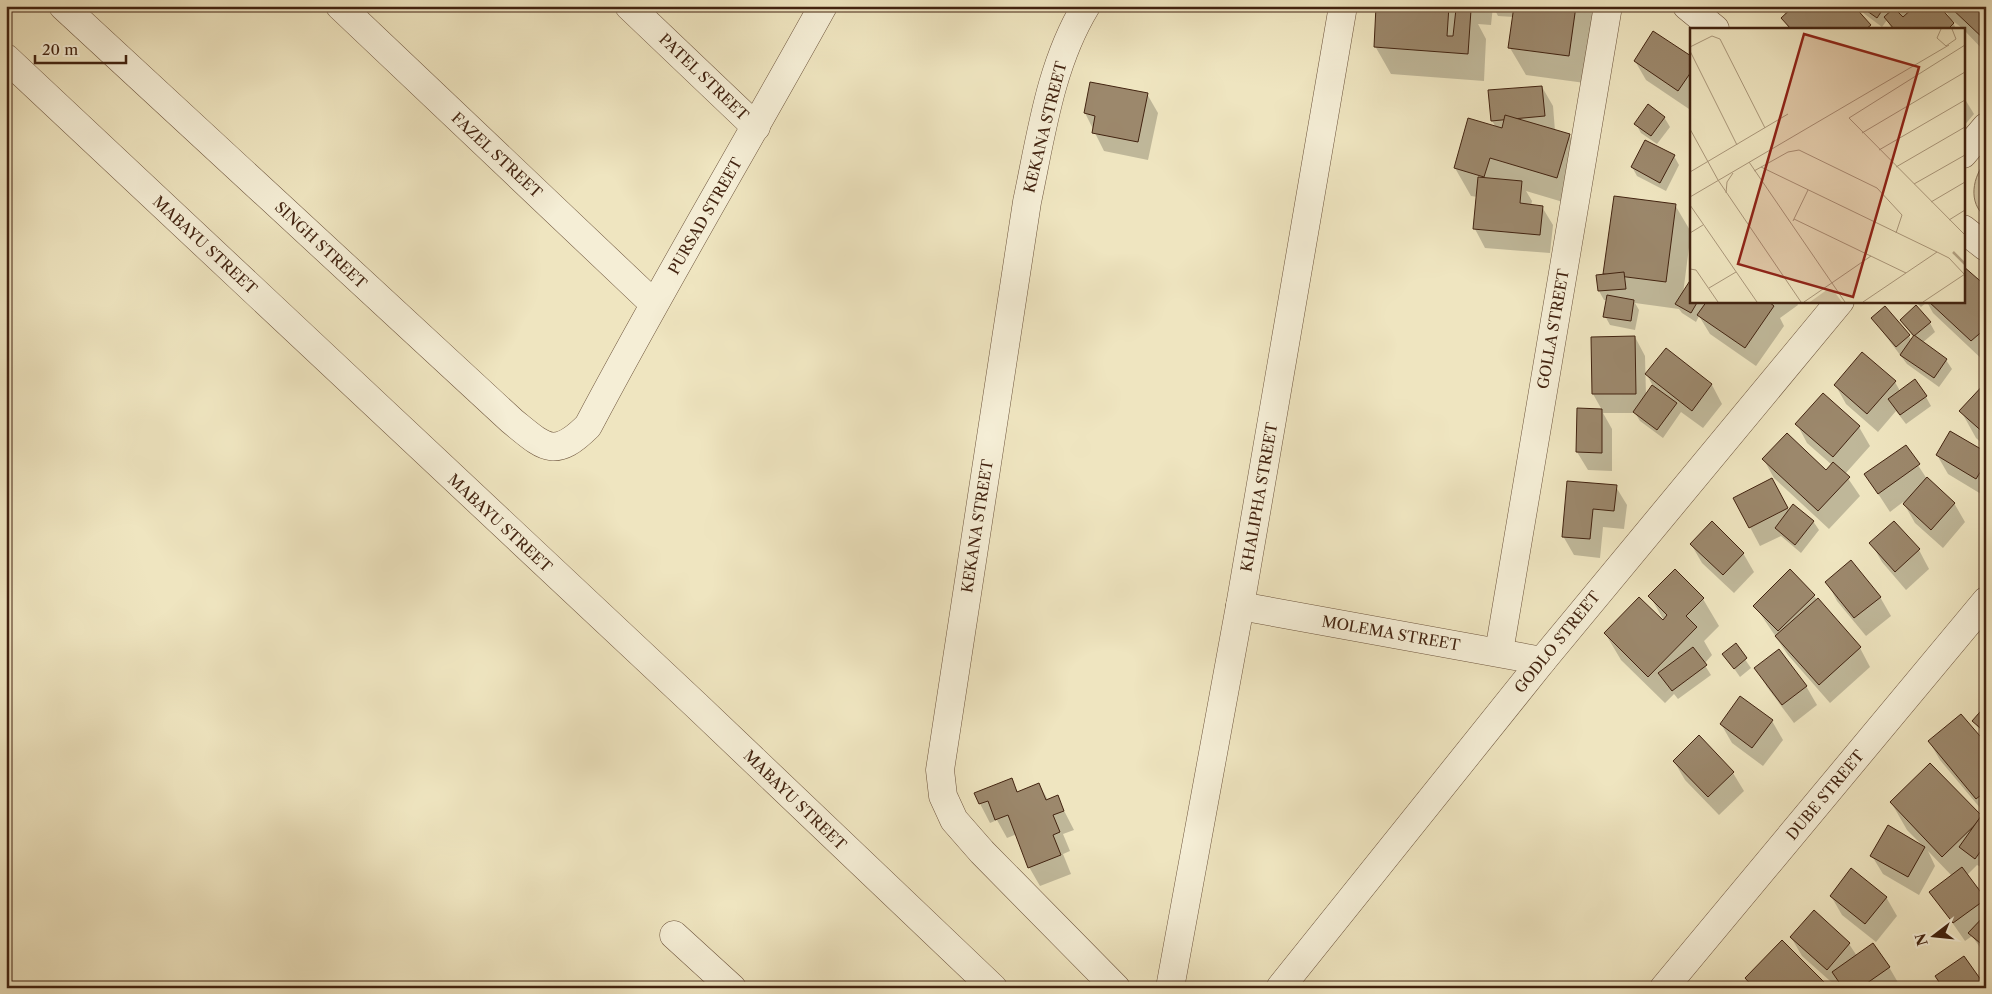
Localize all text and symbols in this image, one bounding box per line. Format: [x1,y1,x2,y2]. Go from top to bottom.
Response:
inset map [1690,28,1964,302]
street label: PATEL STREET [655,29,753,125]
scale bar [35,32,126,64]
text: 20 m [42,40,78,59]
street label: KEKANA STREET [1019,59,1071,195]
street label: FAZEL STREET [448,108,547,202]
street label: PURSAD STREET [664,154,746,278]
street label: MABAYU STREET [149,192,262,299]
street label: SINGH STREET [271,197,372,293]
street label: GOLLA STREET [1533,267,1573,391]
street label: KHALIPHA STREET [1236,420,1282,573]
street label: KEKANA STREET [957,457,997,594]
street label: MABAYU STREET [444,470,557,577]
street label: GODLO STREET [1510,587,1604,697]
street label: MOLEMA STREET [1320,611,1462,655]
street label: MABAYU STREET [740,746,851,854]
street label: DUBE STREET [1782,746,1869,844]
north arrow [1910,912,1960,962]
text: N [1911,931,1932,948]

